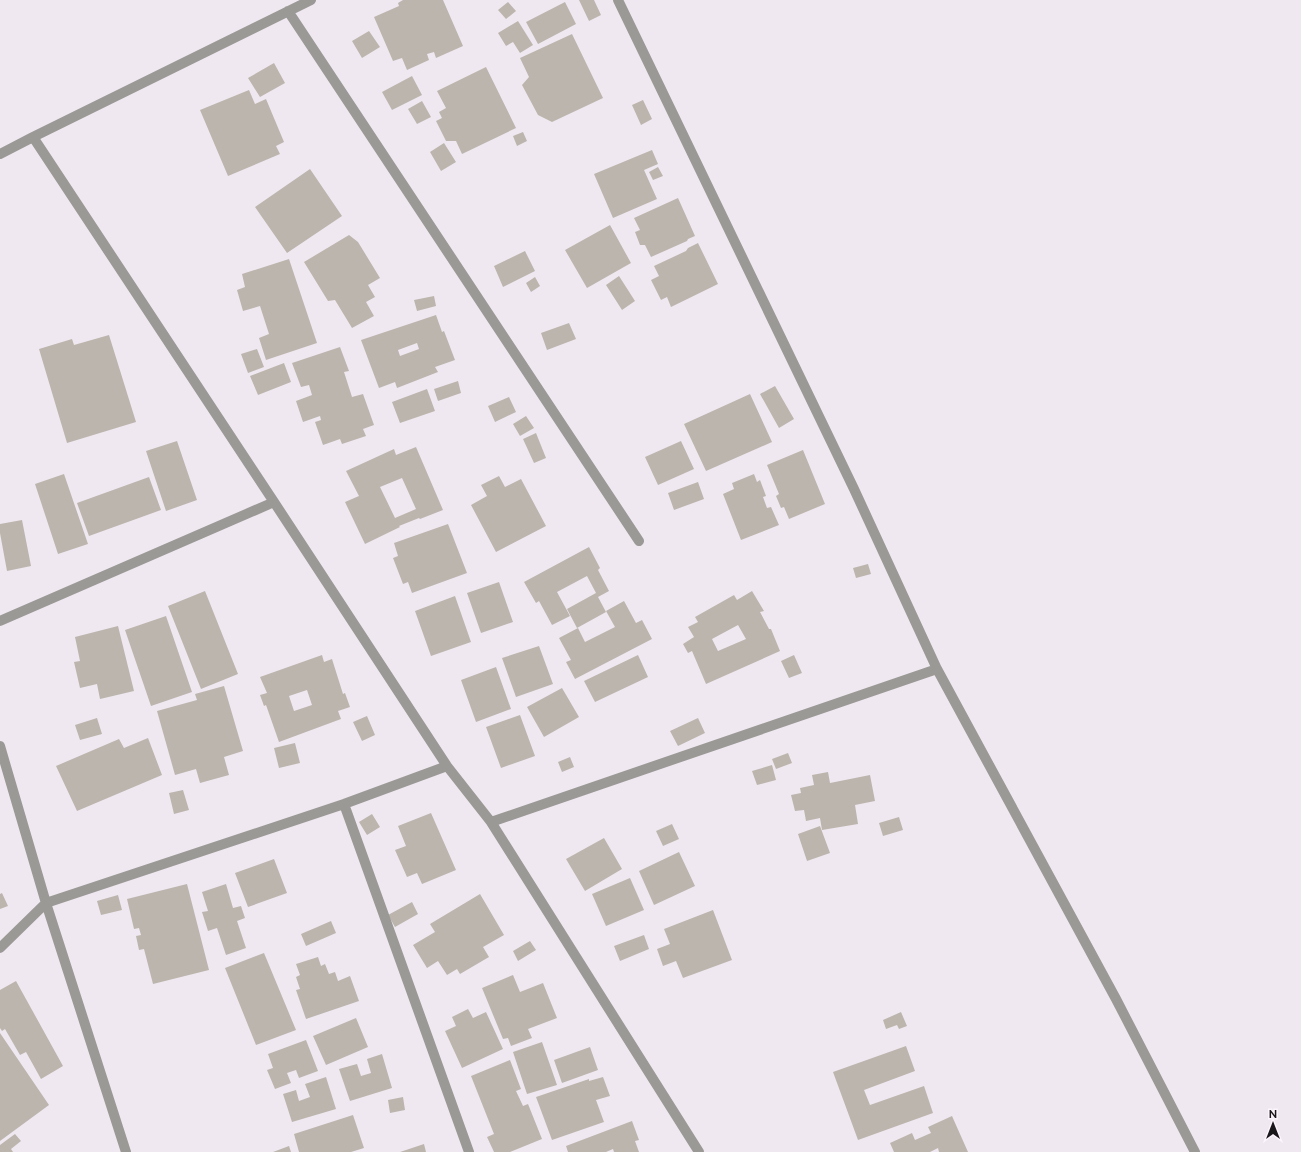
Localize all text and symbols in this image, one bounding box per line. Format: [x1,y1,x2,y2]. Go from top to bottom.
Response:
north arrow [1253,1104,1293,1144]
text: N [1269,1108,1277,1121]

